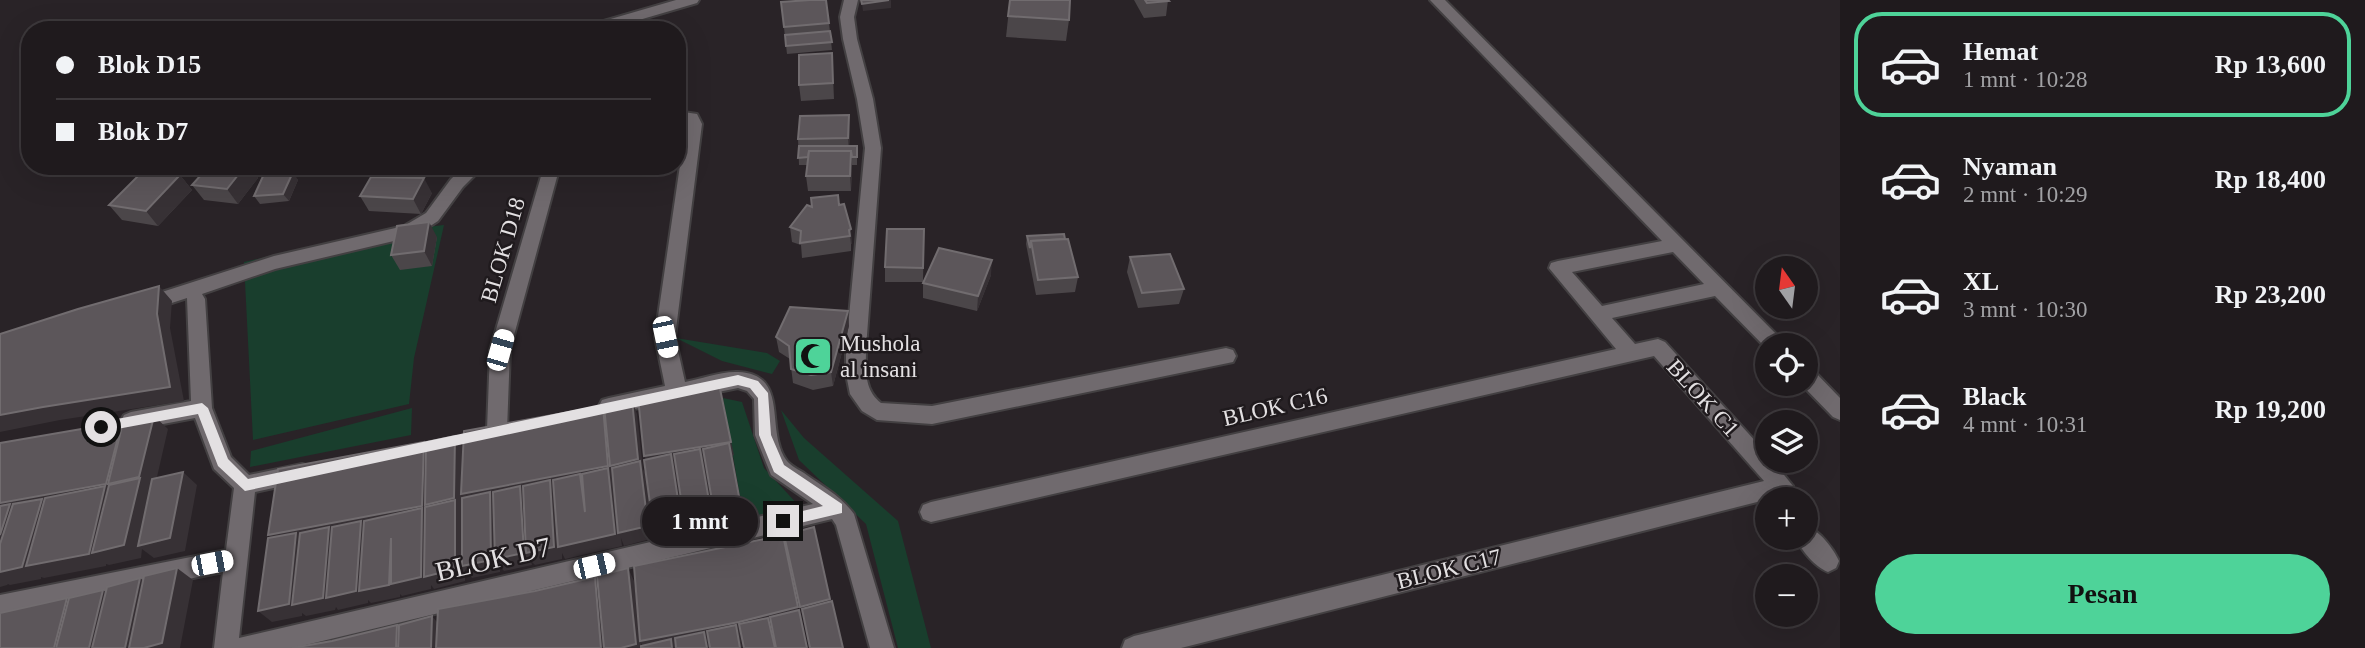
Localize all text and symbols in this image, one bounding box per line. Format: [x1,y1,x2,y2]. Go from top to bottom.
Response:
icon: car [1879,33,1942,96]
text: Hemat [1963,37,2038,66]
text: Blok D15 [98,50,201,79]
text: Rp 13,600 [2215,50,2326,79]
text: 1 mnt · 10:28 [1963,67,2088,92]
text: Blok D7 [98,117,188,146]
icon: car [1879,148,1942,211]
text: Nyaman [1963,152,2057,181]
text: Rp 18,400 [2215,165,2326,194]
text: 2 mnt · 10:29 [1963,182,2088,207]
street label: BLOK D18 [476,195,530,305]
north arrow [1755,256,1818,318]
map controls [1755,256,1818,627]
icon: car [1879,263,1942,326]
text: XL [1963,267,1999,296]
text: Rp 23,200 [2215,280,2326,309]
text: 3 mnt · 10:30 [1963,297,2088,322]
car [651,314,680,360]
car [485,327,516,373]
place label: Mushola al insani [840,331,921,382]
button: locate [1755,333,1818,396]
mosque icon: Mushola al insani [792,335,834,377]
street label: BLOK C1 [1662,354,1744,442]
icon: car [1879,378,1942,441]
text: Black [1963,382,2027,411]
street label: BLOK C16 [1220,383,1330,431]
text: Rp 19,200 [2215,395,2326,424]
button: layers [1755,410,1818,473]
route start [85,411,117,443]
text: 4 mnt · 10:31 [1963,412,2088,437]
button: + [1755,487,1818,550]
callout: 1 mnt [643,496,758,546]
route end [767,505,799,537]
text: 1 mnt [672,509,728,534]
street label: BLOK D7 [432,531,554,587]
street label: BLOK C17 [1394,544,1504,594]
car [190,549,235,577]
car [572,551,617,581]
button: Pesan [1875,554,2330,634]
button: − [1755,564,1818,627]

